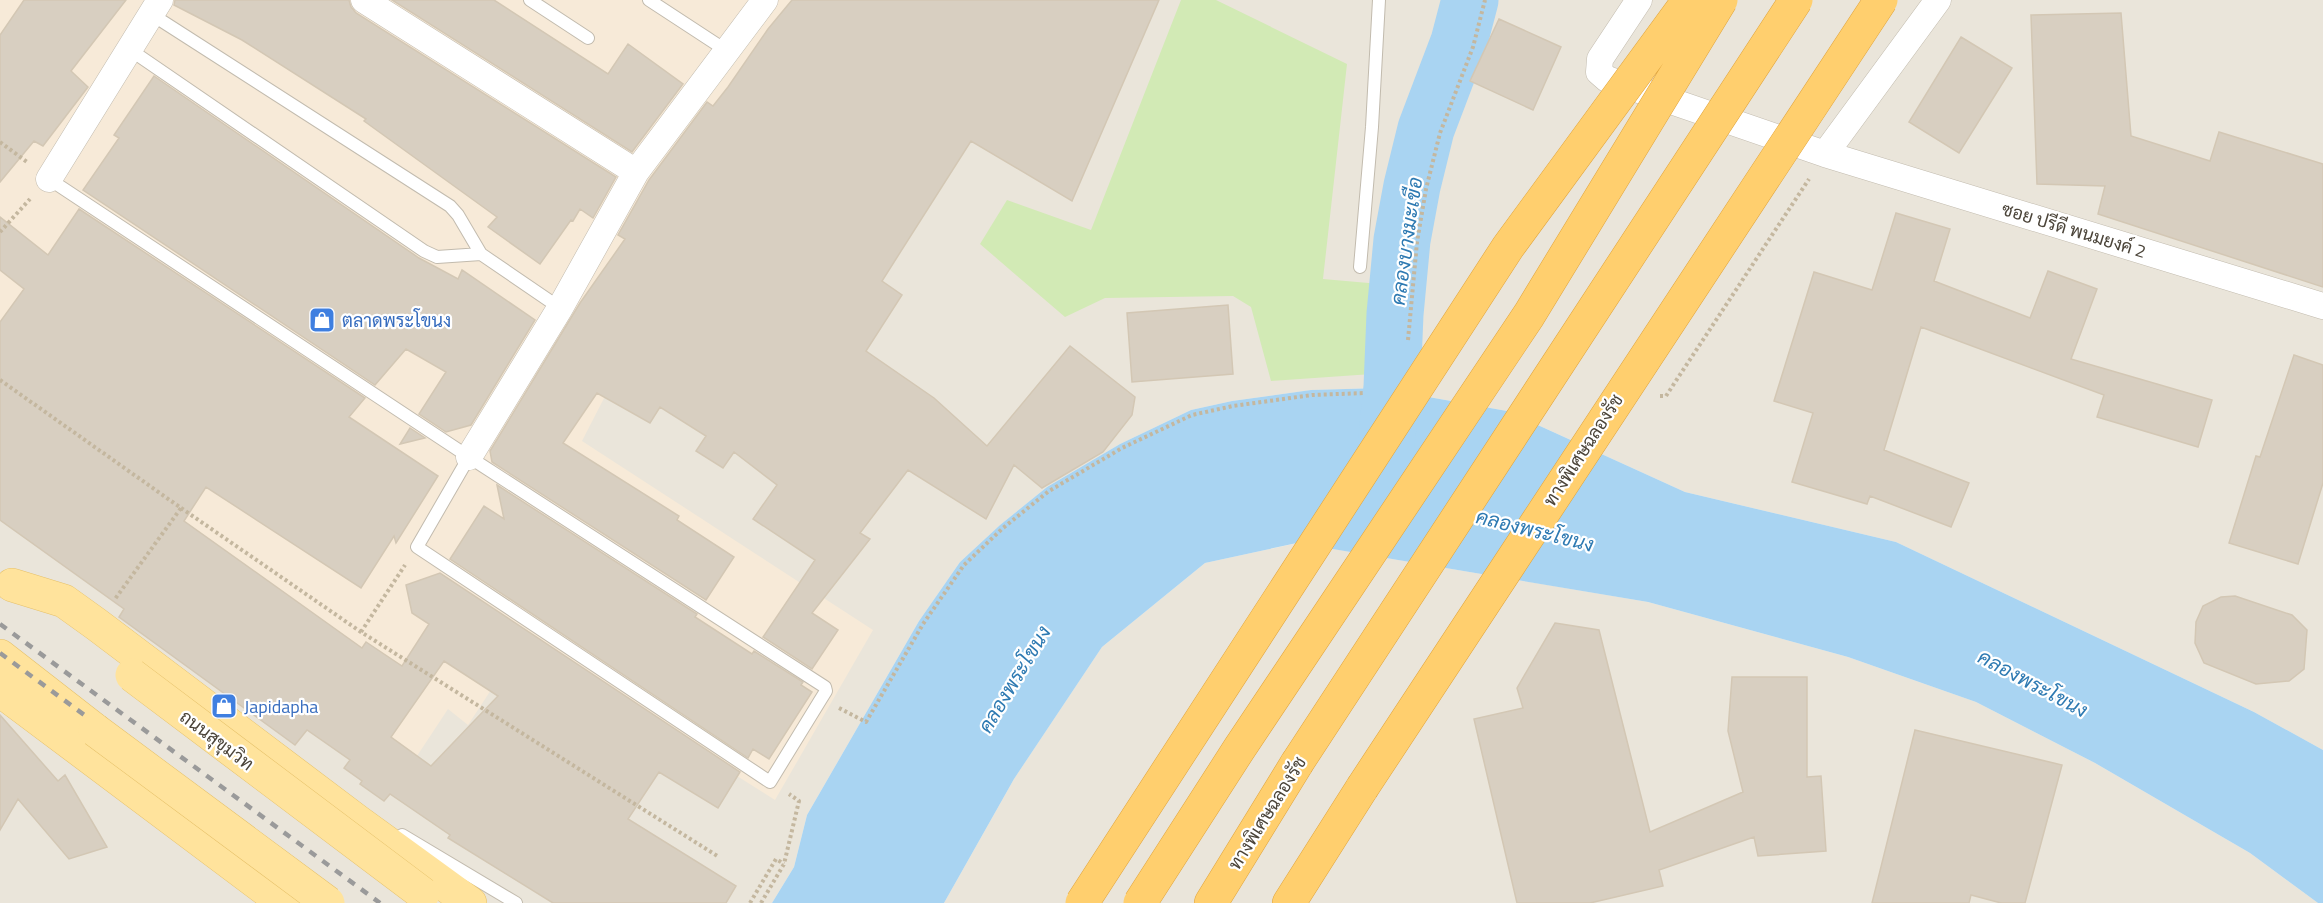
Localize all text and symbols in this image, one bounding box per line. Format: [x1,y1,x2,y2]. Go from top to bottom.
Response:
water label: คลองบางมะเขือ [1382,175,1430,307]
street label: ซอย ปรีดี พนมยงค์ 2 [1998,195,2150,265]
shop icon: ตลาดพระโขนง [307,305,337,335]
place label: ตลาดพระโขนง [342,307,451,334]
street label: ทางพิเศษฉลองรัช [1536,388,1630,512]
water label: คลองพระโขนง [1473,500,1597,560]
water label: คลองพระโขนง [970,619,1058,739]
water label: คลองพระโขนง [1973,641,2093,725]
shop icon: Japidapha [209,691,239,721]
place label: Japidapha [244,693,318,720]
street label: ถนนสุขุมวิท [174,703,260,777]
street label: ทางพิเศษฉลองรัช [1221,751,1313,875]

